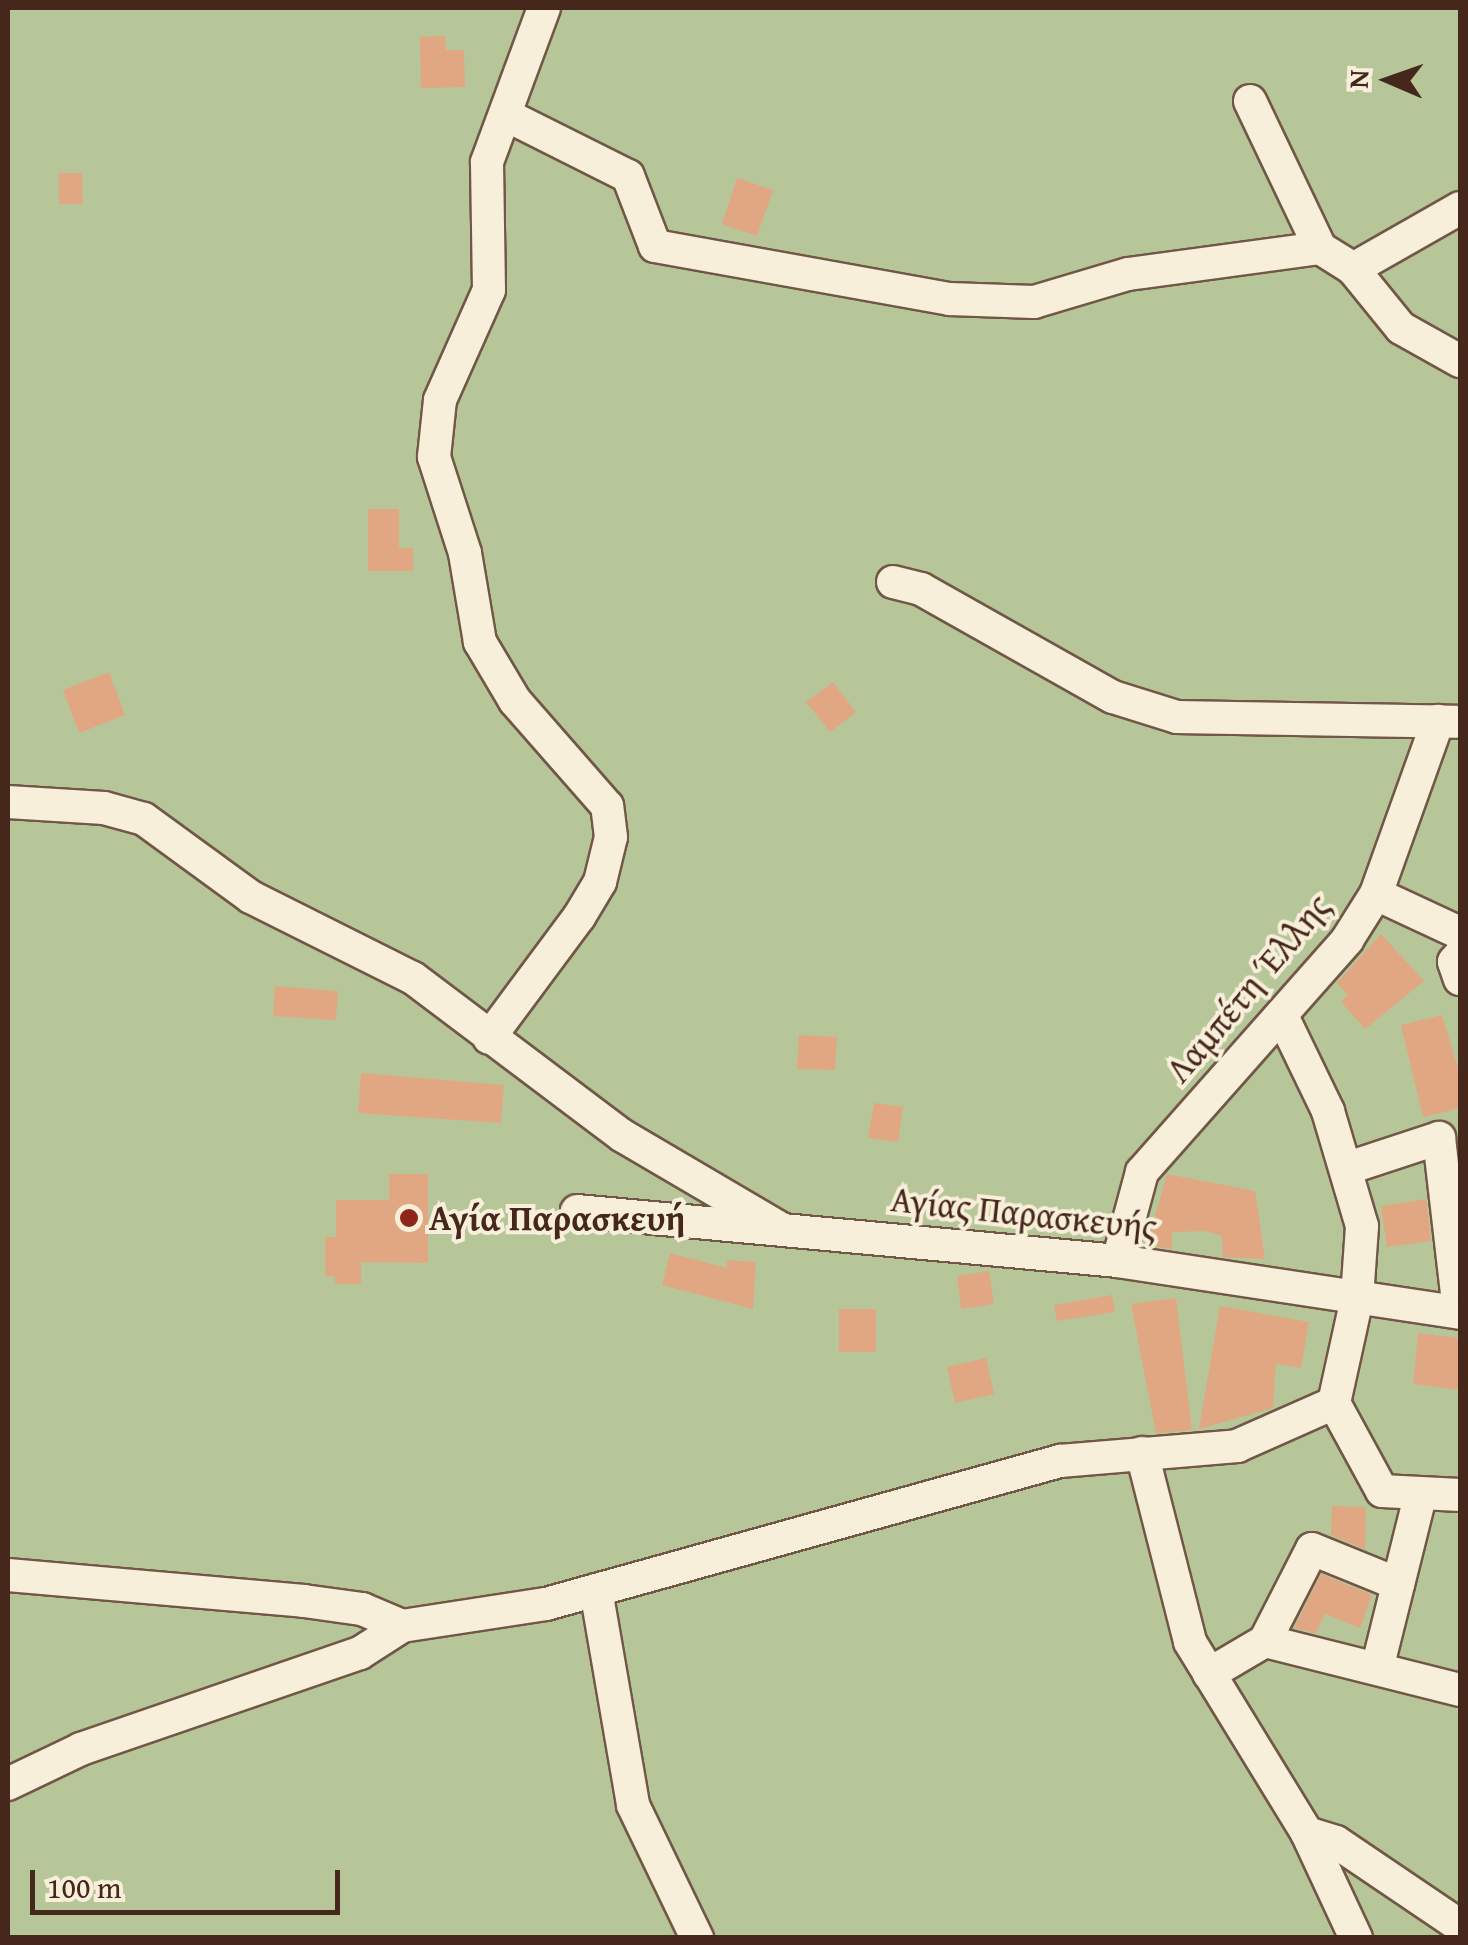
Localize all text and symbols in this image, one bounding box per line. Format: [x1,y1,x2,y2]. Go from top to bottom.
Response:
north arrow [1338,30,1438,130]
text: N [1337,69,1378,89]
street label: Λαμπέτη Έλλης [1157,885,1339,1091]
street label: Αγίας Παρασκευής [889,1178,1159,1248]
place label: Αγία Παρασκευή [429,1197,685,1239]
marker: Αγία Παρασκευή [398,1207,420,1229]
scale bar [35,1850,345,1912]
text: 100 m [47,1865,121,1909]

